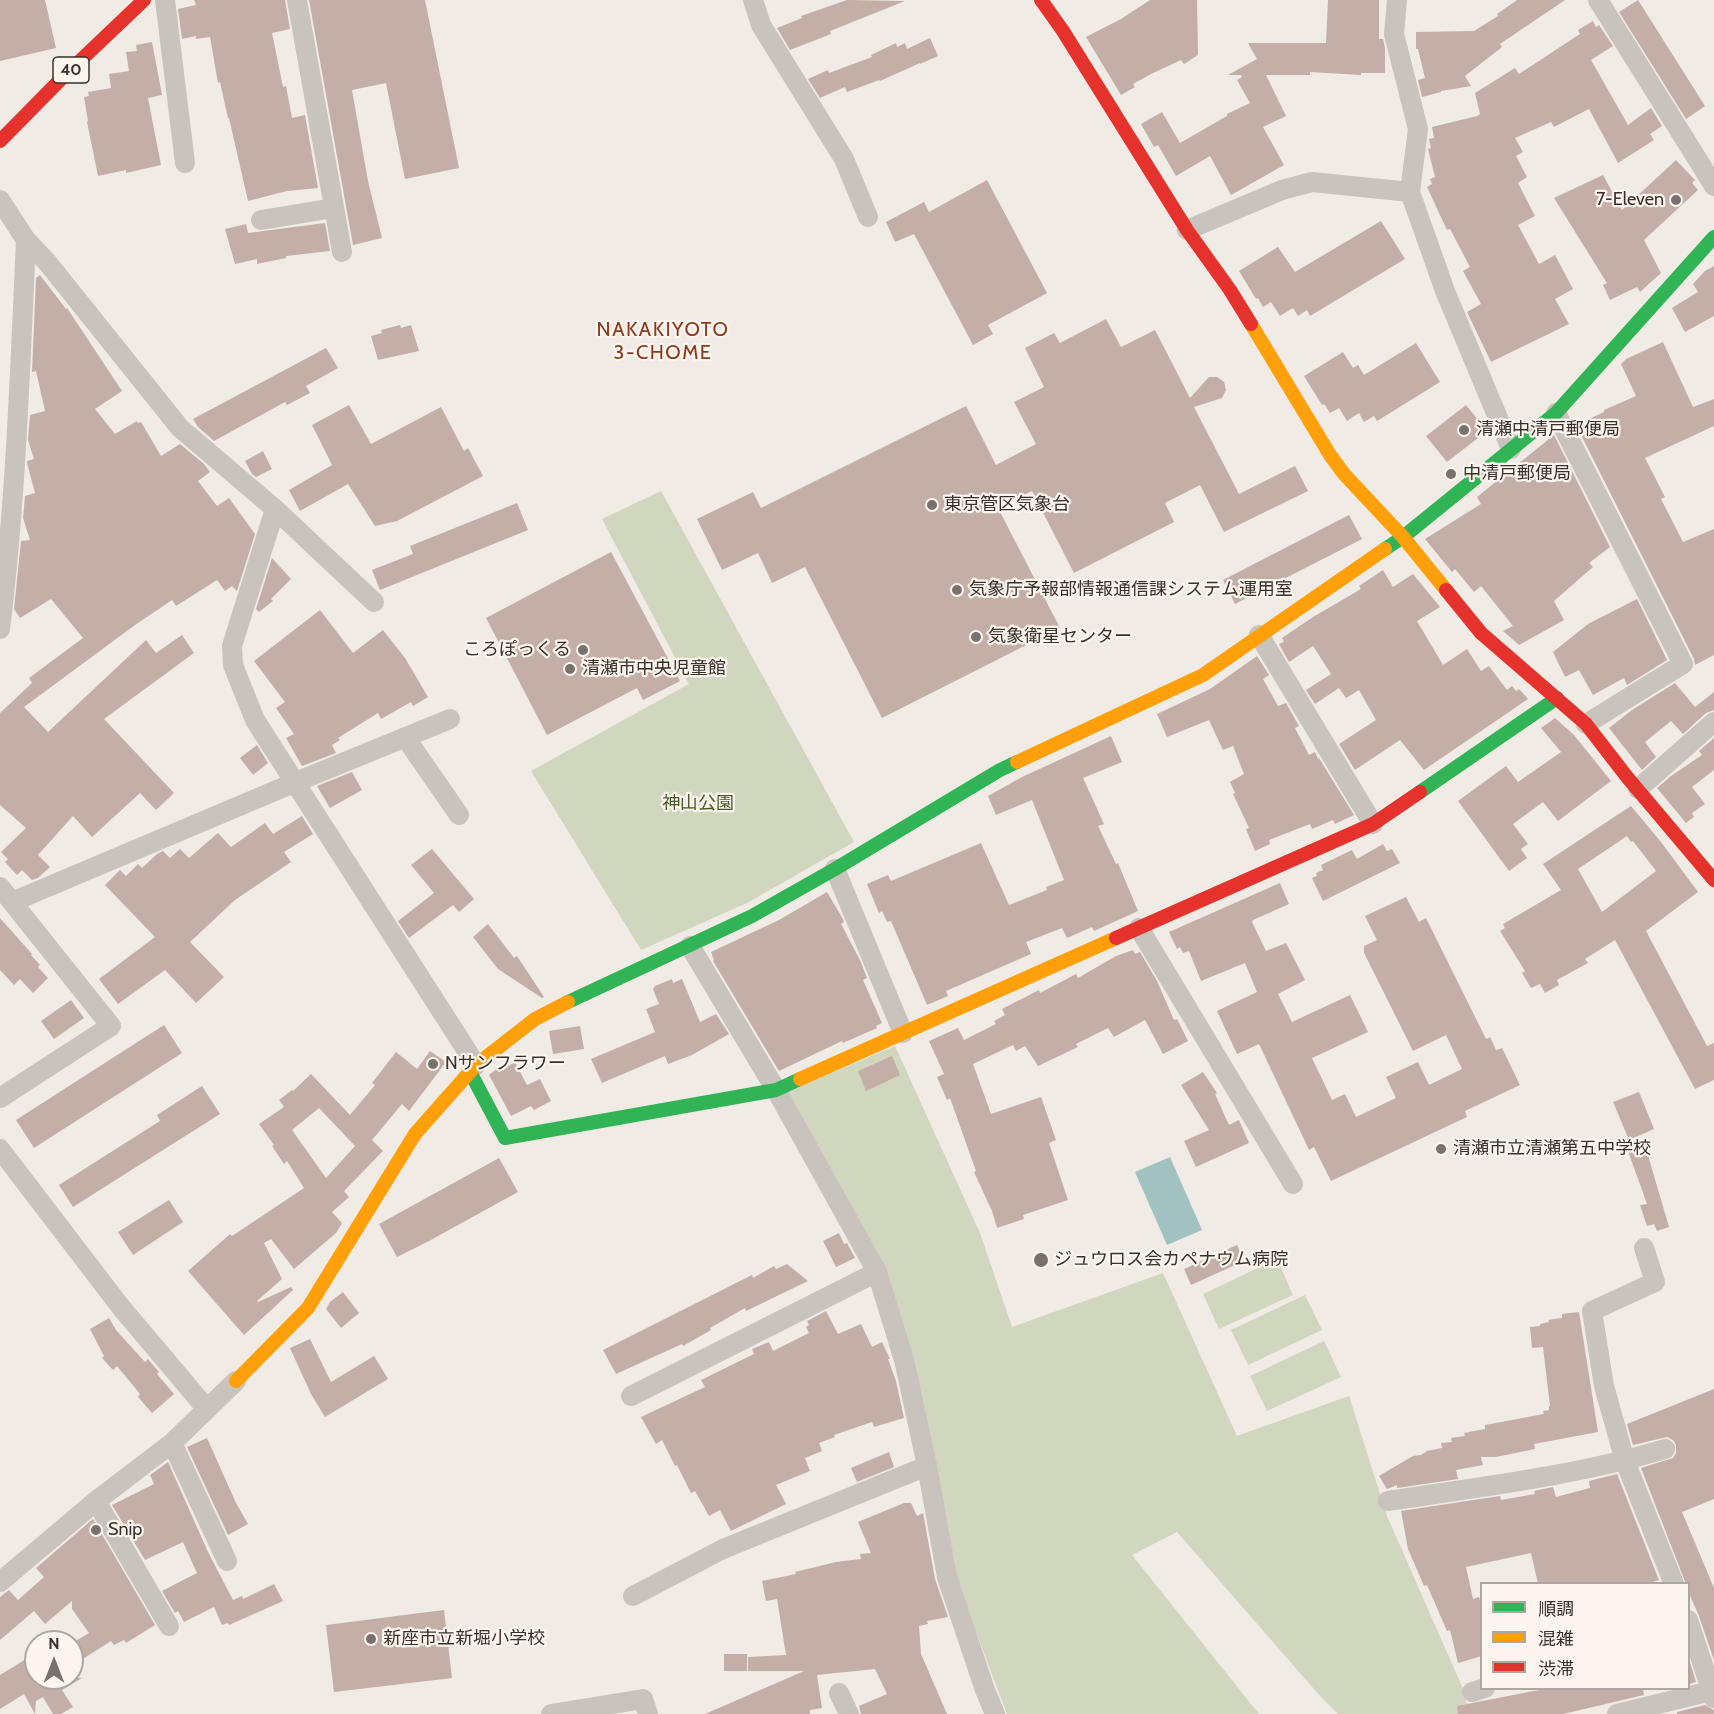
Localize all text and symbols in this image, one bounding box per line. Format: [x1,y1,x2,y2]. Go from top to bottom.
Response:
road number: 40 [53,57,89,83]
place label: 7-Eleven [1596,189,1664,211]
marker: 7-Eleven [1669,193,1683,207]
district label: NAKAKIYOTO 3-CHOME [597,318,729,365]
place label: 清瀬中清戸郵便局 [1476,419,1620,441]
marker: 清瀬中清戸郵便局 [1457,423,1471,437]
place label: 中清戸郵便局 [1463,463,1571,485]
marker: 中清戸郵便局 [1444,467,1458,481]
place label: 東京管区気象台 [944,494,1070,516]
marker: 東京管区気象台 [925,498,939,512]
place label: 気象庁予報部情報通信課システム運用室 [969,579,1293,601]
marker: 気象庁予報部情報通信課システム運用室 [950,583,964,597]
place label: 気象衛星センター [988,626,1132,648]
marker: 気象衛星センター [969,630,983,644]
place label: ころぽっくる [463,639,571,661]
marker: ころぽっくる [576,643,590,657]
place label: 清瀬市中央児童館 [582,658,726,680]
marker: 清瀬市中央児童館 [563,662,577,676]
park label: 神山公園 [662,793,734,815]
place label: Nサンフラワー [445,1053,566,1075]
marker: Nサンフラワー [426,1057,440,1071]
place label: 清瀬市立清瀬第五中学校 [1453,1138,1651,1160]
marker: 清瀬市立清瀬第五中学校 [1434,1142,1448,1156]
place label: ジュウロス会カペナウム病院 [1054,1249,1288,1271]
marker: ジュウロス会カペナウム病院 [1032,1251,1050,1269]
place label: Snip [108,1519,142,1541]
marker: Snip [89,1523,103,1537]
legend [1480,1582,1690,1690]
text: 順調 [1538,1598,1574,1620]
place label: 新座市立新堀小学校 [383,1628,545,1650]
text: 混雑 [1538,1628,1574,1650]
north arrow [24,1630,84,1690]
marker: 新座市立新堀小学校 [364,1632,378,1646]
text: N [48,1634,60,1653]
text: 渋滞 [1538,1658,1574,1680]

